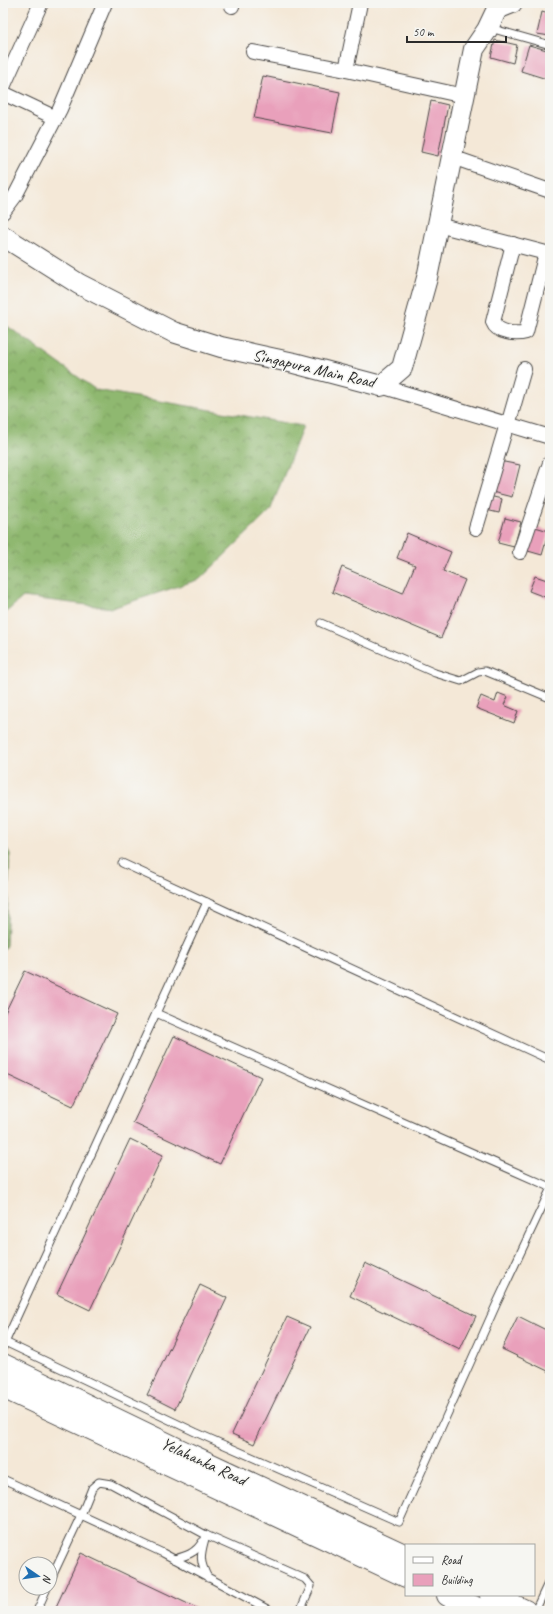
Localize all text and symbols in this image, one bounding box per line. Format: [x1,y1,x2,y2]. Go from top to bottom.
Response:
scale bar [407,18,506,44]
text: 50 m [413,24,435,40]
street label: Singapura Main Road [251,344,379,393]
street label: Yelahanka Road [158,1433,253,1492]
legend [405,1544,535,1596]
text: Road [441,1552,463,1568]
north arrow [18,1556,58,1596]
text: Building [441,1572,473,1588]
text: N [40,1573,55,1585]

